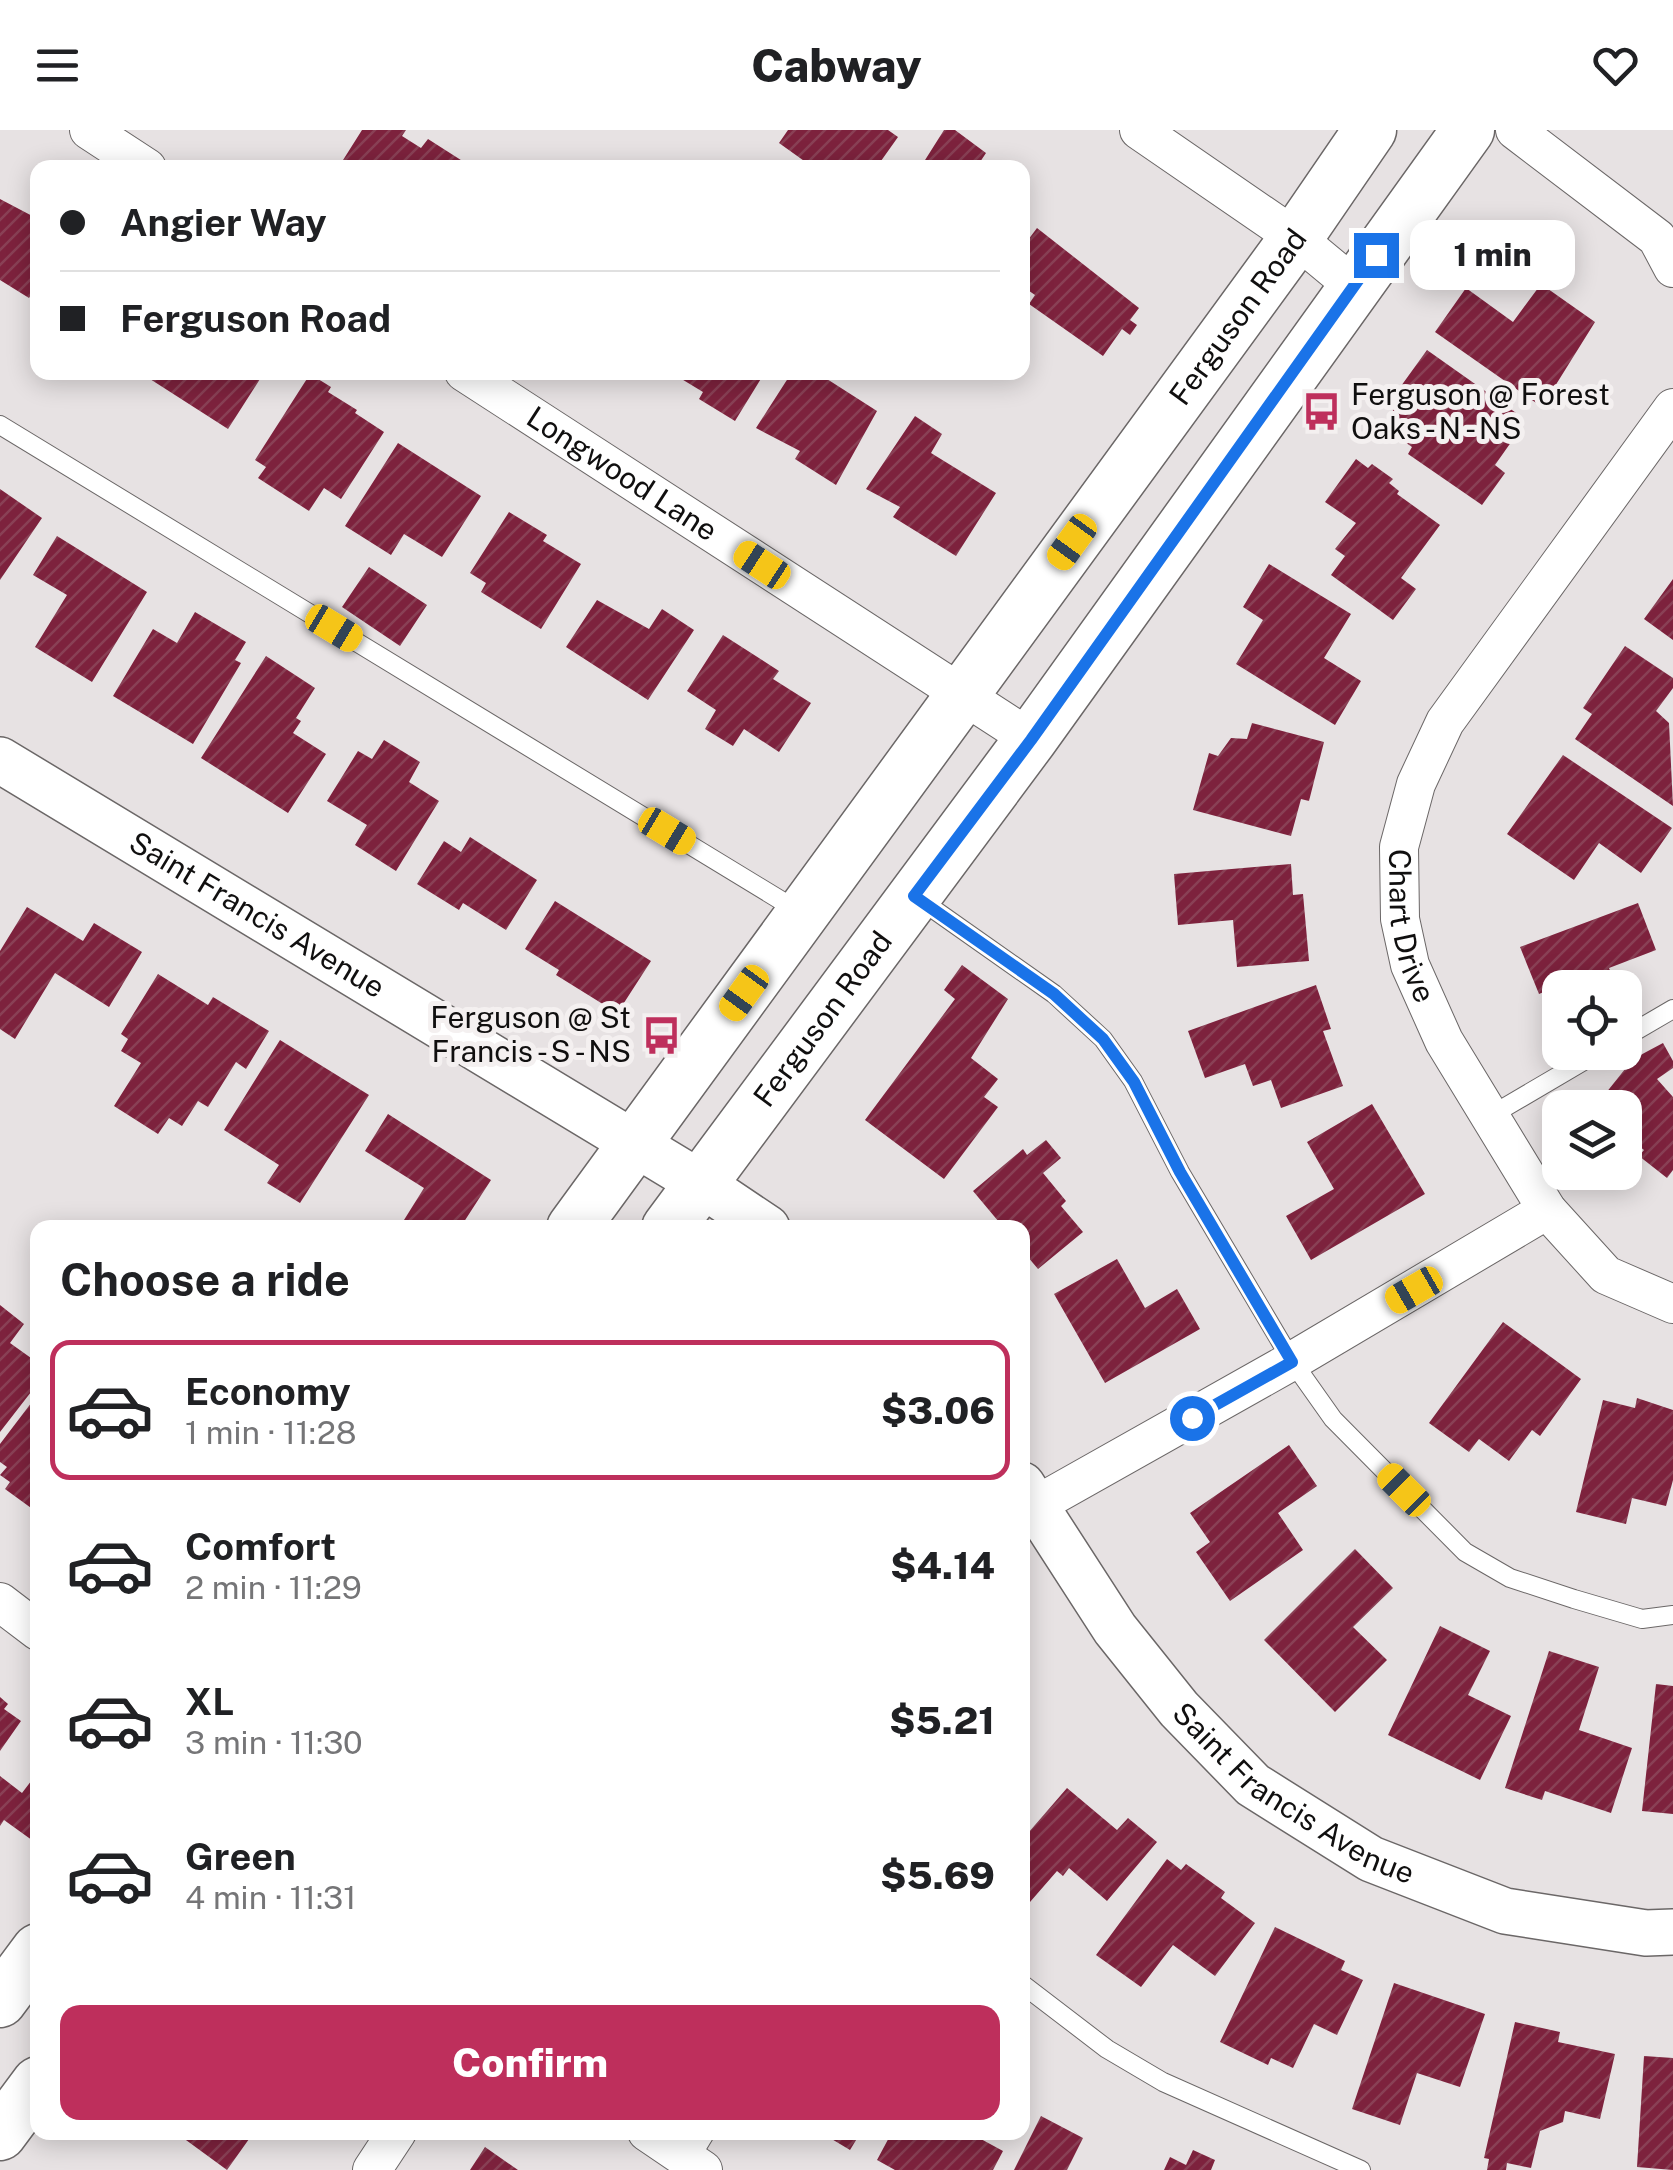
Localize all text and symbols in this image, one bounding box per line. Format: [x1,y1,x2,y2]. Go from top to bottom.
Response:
icon: menu [30,38,85,93]
icon: heart [1588,38,1643,93]
text: Cabway [751,39,922,92]
text: Angier Way [120,200,327,245]
callout: 1 min [1411,220,1576,290]
street label: Ferguson Road [1161,221,1314,412]
route end [1354,233,1399,278]
text: 1 min [1453,236,1532,273]
text: Ferguson Road [120,296,391,341]
place label: Ferguson @ Forest Oaks - N - NS [1351,376,1610,446]
bus stop icon: Ferguson @ Forest Oaks - N - NS [1300,391,1342,433]
street label: Longwood Lane [520,399,724,548]
car [1042,509,1102,575]
car [729,536,795,594]
car [301,600,367,656]
car [634,803,700,859]
street label: Saint Francis Avenue [123,823,391,1005]
street label: Chart Drive [1382,849,1443,1008]
street label: Ferguson Road [745,924,899,1113]
car [714,960,774,1026]
map controls [1542,970,1642,1190]
button: locate [1542,970,1642,1070]
place label: Ferguson @ St Francis - S - NS [430,999,631,1069]
bus stop icon: Ferguson @ St Francis - S - NS [640,1014,682,1056]
button: layers [1542,1090,1642,1190]
text: Choose a ride [60,1253,350,1306]
car [1381,1262,1447,1318]
icon: car [65,1365,155,1455]
text: Economy [185,1369,351,1414]
text: $3.06 [881,1388,995,1433]
route start [1170,1396,1215,1441]
text: 1 min · 11:28 [185,1414,356,1451]
car [1372,1458,1436,1522]
icon: car [65,1520,155,1610]
text: Comfort [185,1524,336,1569]
text: $4.14 [890,1543,995,1588]
text: 2 min · 11:29 [185,1569,362,1606]
icon: car [65,1675,155,1765]
text: XL [185,1679,234,1724]
street label: Saint Francis Avenue [1166,1694,1420,1891]
text: $5.21 [889,1698,995,1743]
text: 3 min · 11:30 [185,1724,363,1761]
icon: car [65,1830,155,1920]
text: Green [185,1834,296,1879]
text: $5.69 [880,1853,995,1898]
text: 4 min · 11:31 [185,1879,356,1916]
button: Confirm [60,2005,1000,2120]

